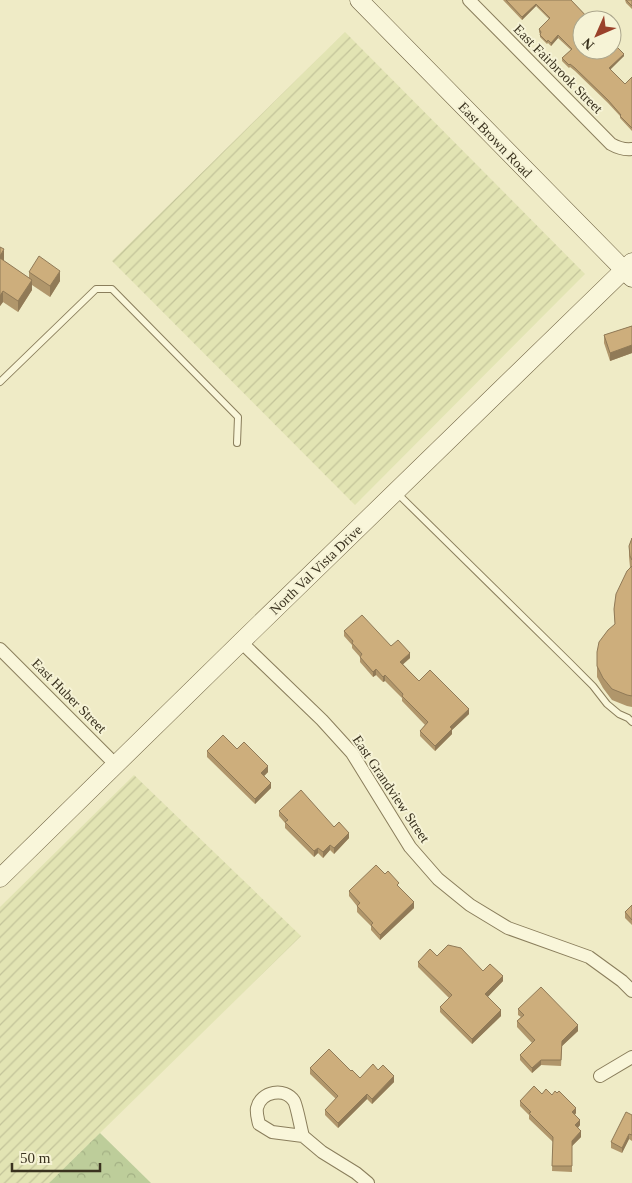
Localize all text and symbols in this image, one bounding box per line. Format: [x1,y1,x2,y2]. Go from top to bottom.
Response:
north arrow [572,10,622,60]
street label: East Fairbrook Street [511,22,605,116]
text: N [579,35,597,53]
street label: East Brown Road [455,99,535,181]
street label: North Val Vista Drive [267,522,365,618]
street label: East Huber Street [29,656,109,736]
street label: East Grandview Street [350,733,432,845]
scale bar [12,1140,100,1172]
text: 50 m [20,1150,51,1166]

